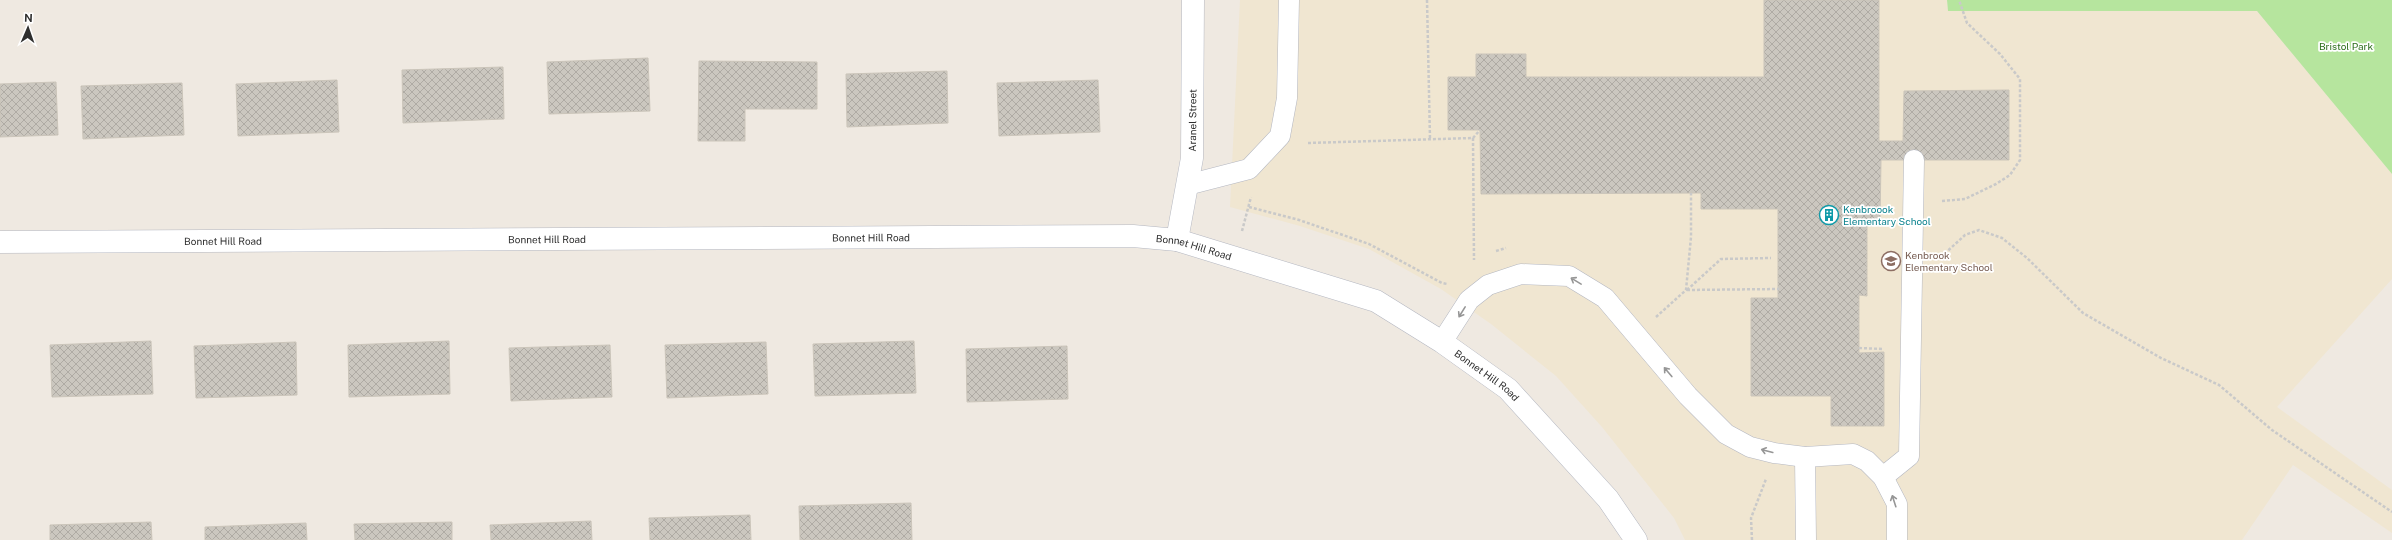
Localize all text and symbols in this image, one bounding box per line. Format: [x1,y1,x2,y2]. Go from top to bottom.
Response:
north arrow [8,8,48,48]
text: N [24,12,33,24]
park label: Bristol Park [2319,40,2374,52]
street label: Aranel Street [1186,89,1198,152]
place label: Kenbroook Elementary School [1843,203,1931,227]
building icon: Kenbroook Elementary School [1818,204,1840,226]
street label: Bonnet Hill Road [832,231,910,244]
street label: Bonnet Hill Road [1155,232,1233,262]
street label: Bonnet Hill Road [508,233,586,245]
street label: Bonnet Hill Road [184,235,262,247]
place label: Kenbrook Elementary School [1905,249,1993,273]
school or university icon: Kenbrook Elementary School [1880,250,1902,272]
one-way arrow [1571,277,1582,285]
one-way arrow [1457,306,1465,318]
street label: Bonnet Hill Road [1452,347,1522,403]
one-way arrow [1663,366,1672,377]
one-way arrow [1760,447,1773,454]
one-way arrow [1890,496,1898,508]

